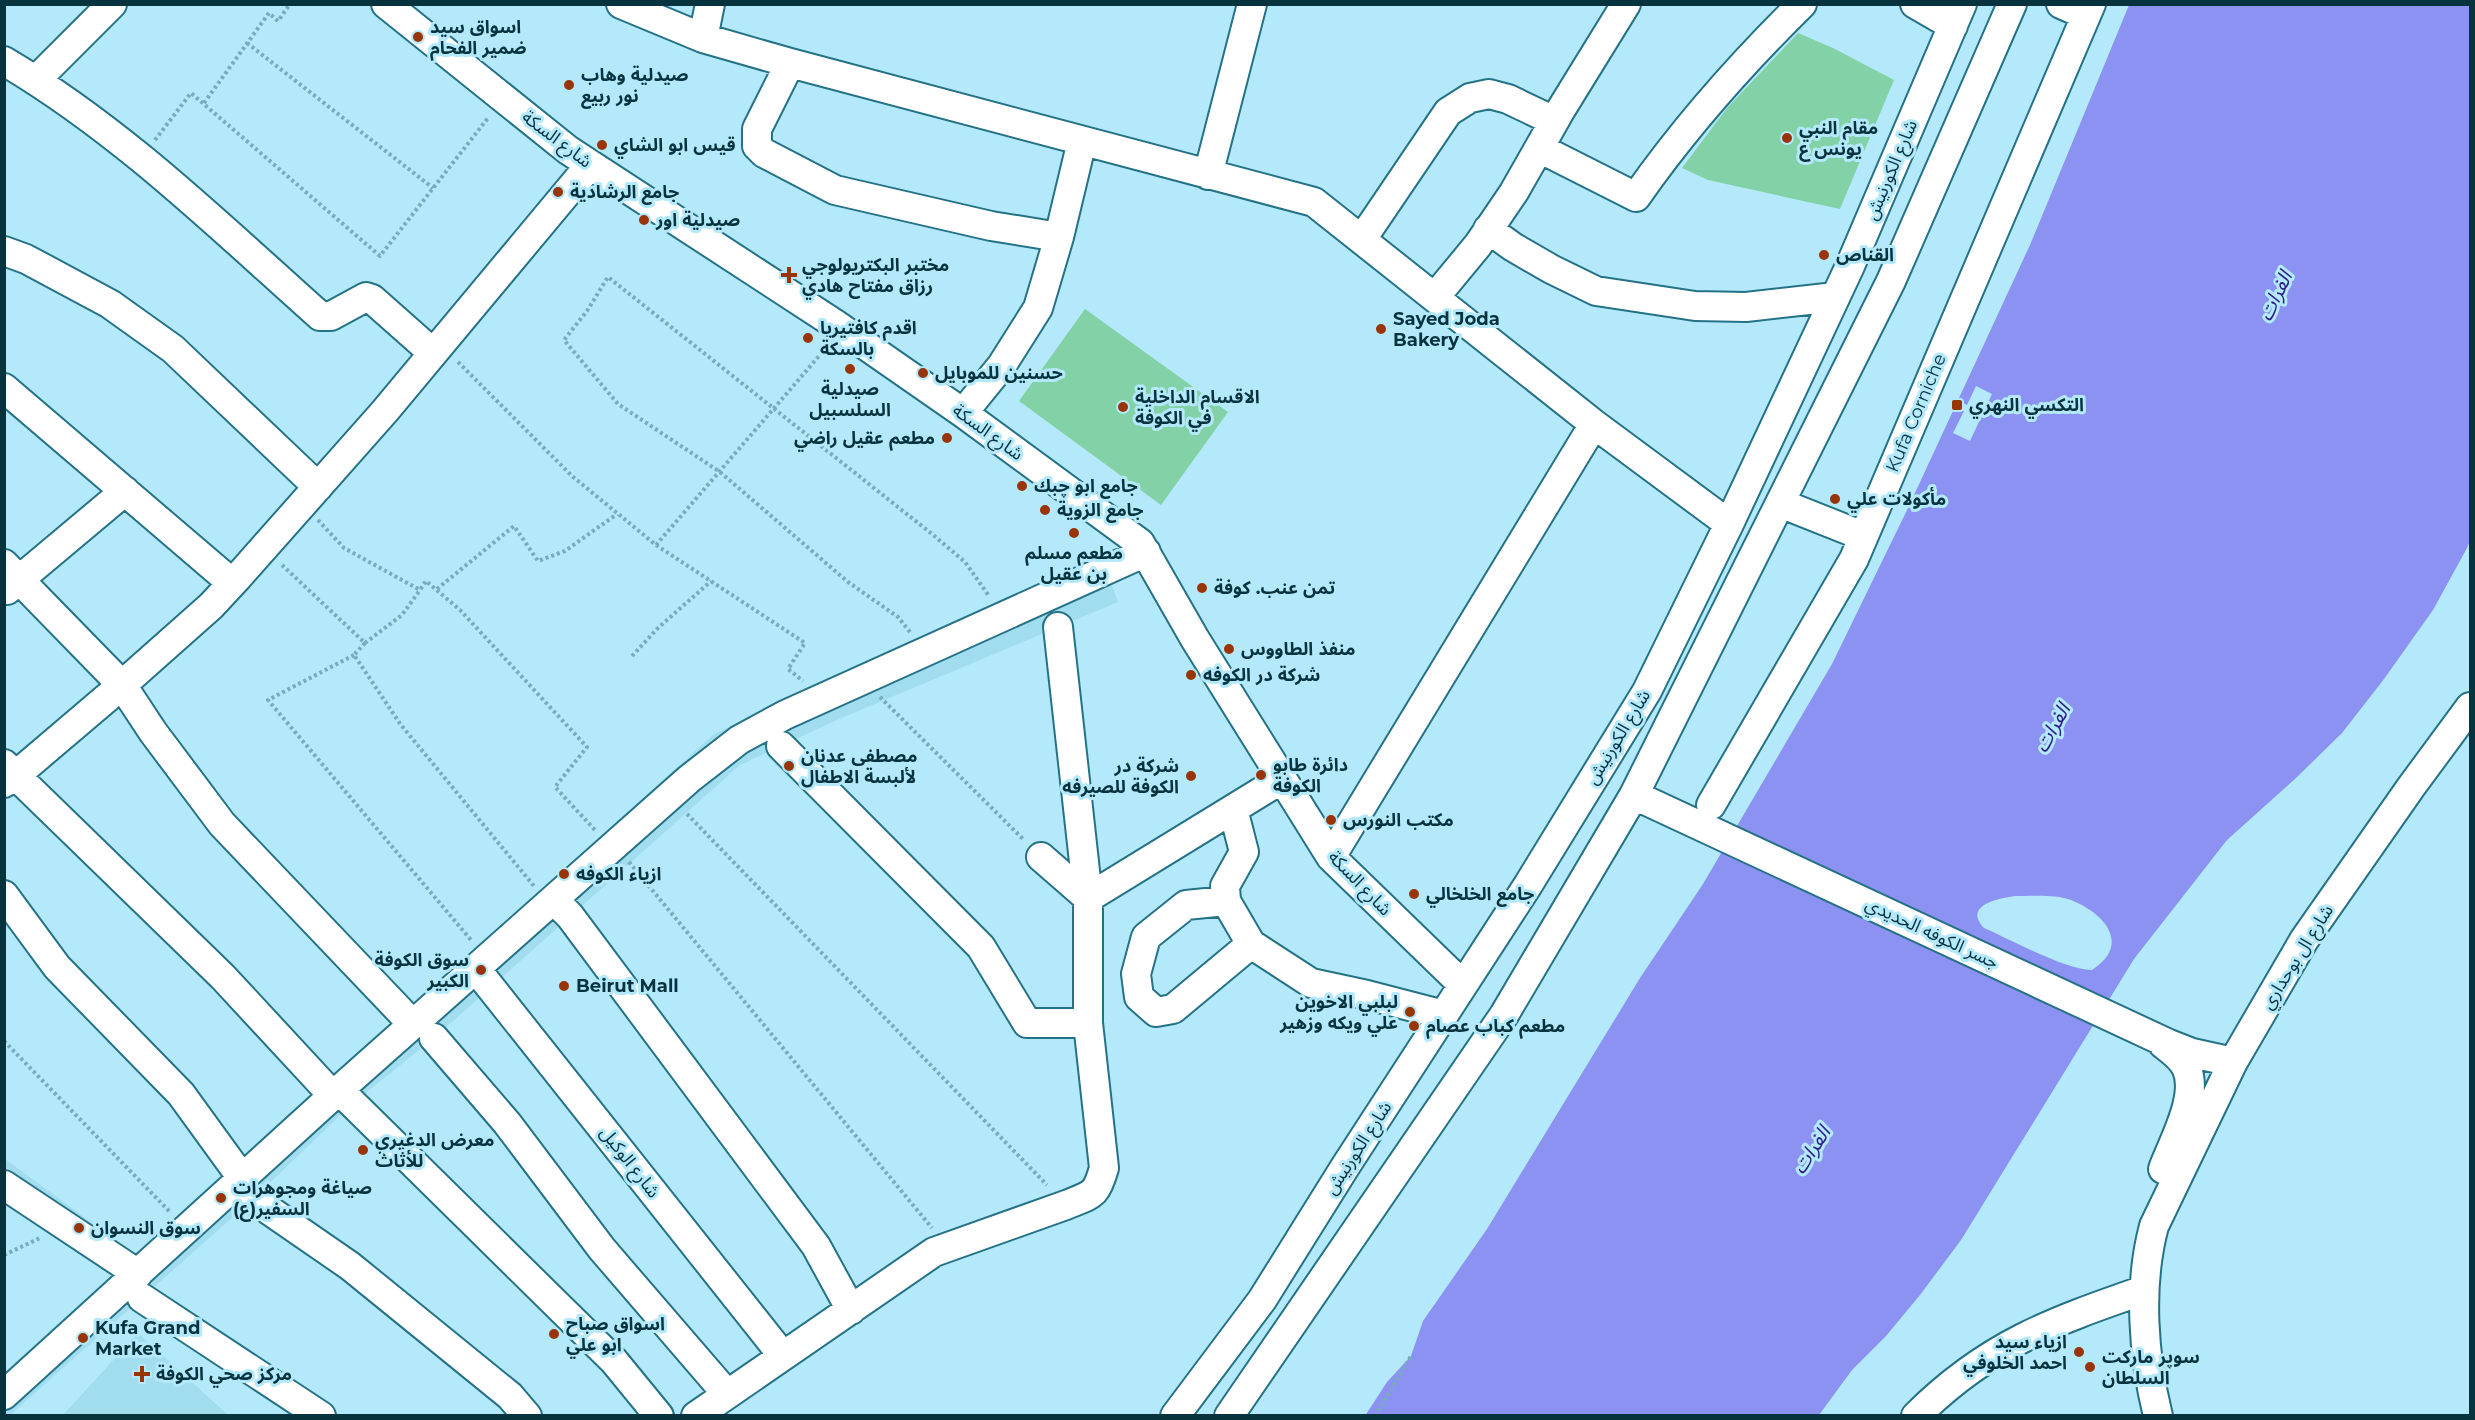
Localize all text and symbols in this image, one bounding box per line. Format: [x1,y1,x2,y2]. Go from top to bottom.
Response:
place label: اسواق سيد ضمير الفحام [430,16,526,61]
marker: اسواق سيد ضمير الفحام [411,30,425,44]
place label: صيدلية وهاب نور ربيع [581,64,689,109]
marker: صيدلية وهاب نور ربيع [562,78,576,92]
street label: شارع السكة [516,106,596,175]
place label: مقام النبي يونس ع [1799,117,1878,162]
street label: شارع الكورنيش [1860,117,1925,225]
marker: مقام النبي يونس ع [1780,131,1794,145]
place label: قيس ابو الشاي [614,134,736,159]
marker: قيس ابو الشاي [595,138,609,152]
place label: جامع الرشادية [570,181,679,205]
marker: جامع الرشادية [551,185,565,199]
place label: صيدلية اور [655,209,740,231]
marker: صيدلية اور [637,213,651,227]
place label: القناص [1836,244,1894,266]
marker: القناص [1817,248,1831,262]
place label: مختبر البكتريولوجي رزاق مفتاح هادي [802,254,949,300]
water label: الفرات [2253,265,2298,325]
marker: مختبر البكتريولوجي رزاق مفتاح هادي [780,266,798,284]
place label: Sayed Joda Bakery [1393,308,1500,351]
place label: اقدم كافتيريا بالسكة [820,317,917,360]
marker: Sayed Joda Bakery [1374,322,1388,336]
marker: اقدم كافتيريا بالسكة [801,331,815,345]
street label: Kufa Corniche [1881,350,1951,476]
marker: صيدلية السلسبيل [843,362,857,376]
place label: حسنين للموبايل [935,362,1063,384]
marker: حسنين للموبايل [916,366,930,380]
place label: صيدلية السلسبيل [809,378,891,421]
place label: الاقسام الداخلية في الكوفة [1135,386,1260,432]
place label: التكسي النهري [1969,394,2084,419]
marker: التكسي النهري [1950,398,1964,412]
street label: شارع السكة [947,399,1028,467]
marker: الاقسام الداخلية في الكوفة [1116,400,1130,414]
place label: مطعم عقيل راضي [794,427,935,452]
marker: مطعم عقيل راضي [940,431,954,445]
place label: جامع ابو چبك [1034,475,1138,499]
marker: جامع ابو چبك [1015,479,1029,493]
place label: مأكولات علي [1847,486,1946,513]
marker: مأكولات علي [1828,492,1842,506]
place label: جامع الزوية [1057,499,1144,523]
marker: جامع الزوية [1038,503,1052,517]
marker: مطعم مسلم بن عقيل [1067,526,1081,540]
place label: مطعم مسلم بن عقيل [1025,542,1123,585]
place label: تمن عنب. كوفة [1214,577,1336,599]
marker: تمن عنب. كوفة [1195,581,1209,595]
place label: منفذ الطاووس [1241,638,1356,660]
marker: منفذ الطاووس [1222,642,1236,656]
place label: شركة در الكوفه [1203,664,1320,686]
marker: شركة در الكوفه [1184,668,1198,682]
street label: شارع الكورنيش [1581,686,1658,790]
water label: الفرات [2029,698,2076,757]
place label: مصطفى عدنان لألبسة الاطفال [801,745,917,788]
place label: دائرة طابو الكوفة [1273,754,1348,797]
place label: شركة در الكوفة للصيرفه [1062,755,1179,798]
marker: مصطفى عدنان لألبسة الاطفال [782,759,796,773]
marker: دائرة طابو الكوفة [1254,768,1268,782]
marker: شركة در الكوفة للصيرفه [1184,769,1198,783]
place label: مكتب النورس [1343,809,1454,831]
marker: مكتب النورس [1324,813,1338,827]
street label: شارع السكة [1321,846,1396,922]
place label: ازياء الكوفه [576,863,661,885]
marker: ازياء الكوفه [557,867,571,881]
place label: جامع الخلخالي [1426,883,1534,908]
marker: جامع الخلخالي [1407,887,1421,901]
street label: جسر الکوفه الحديدي [1861,892,2002,975]
street label: شارع ال بوحداري [2256,901,2341,1015]
place label: سوق الكوفة الكبير [374,949,469,992]
marker: سوق الكوفة الكبير [474,963,488,977]
place label: Beirut Mall [576,975,679,997]
marker: Beirut Mall [557,979,571,993]
place label: لبلبي الاخوين علي ويكه وزهير [1279,991,1398,1037]
marker: لبلبي الاخوين علي ويكه وزهير [1403,1005,1417,1019]
place label: مطعم كباب عصام [1426,1015,1565,1039]
marker: مطعم كباب عصام [1407,1019,1421,1033]
street label: شارع الكورنيش [1320,1097,1399,1200]
water label: الفرات [1787,1120,1836,1178]
street label: شارع الوكيل [593,1122,665,1204]
place label: معرض الدغيري للأثاث [375,1129,494,1172]
marker: معرض الدغيري للأثاث [356,1143,370,1157]
place label: صياغة ومجوهرات السفير(ع) [233,1177,372,1222]
marker: صياغة ومجوهرات السفير(ع) [214,1191,228,1205]
place label: سوق النسوان [91,1217,201,1239]
marker: سوق النسوان [72,1221,86,1235]
place label: اسواق صباح ابو علي [566,1313,665,1359]
place label: Kufa Grand Market [95,1317,200,1360]
marker: اسواق صباح ابو علي [547,1327,561,1341]
marker: Kufa Grand Market [76,1331,90,1345]
place label: ازياء سيد احمد الخلوفي [1963,1331,2067,1377]
marker: ازياء سيد احمد الخلوفي [2072,1345,2086,1359]
place label: سوپر ماركت السلطان [2102,1346,2200,1389]
marker: سوپر ماركت السلطان [2083,1360,2097,1374]
place label: مركز صحي الكوفة [156,1363,292,1388]
marker: مركز صحي الكوفة [133,1365,151,1383]

